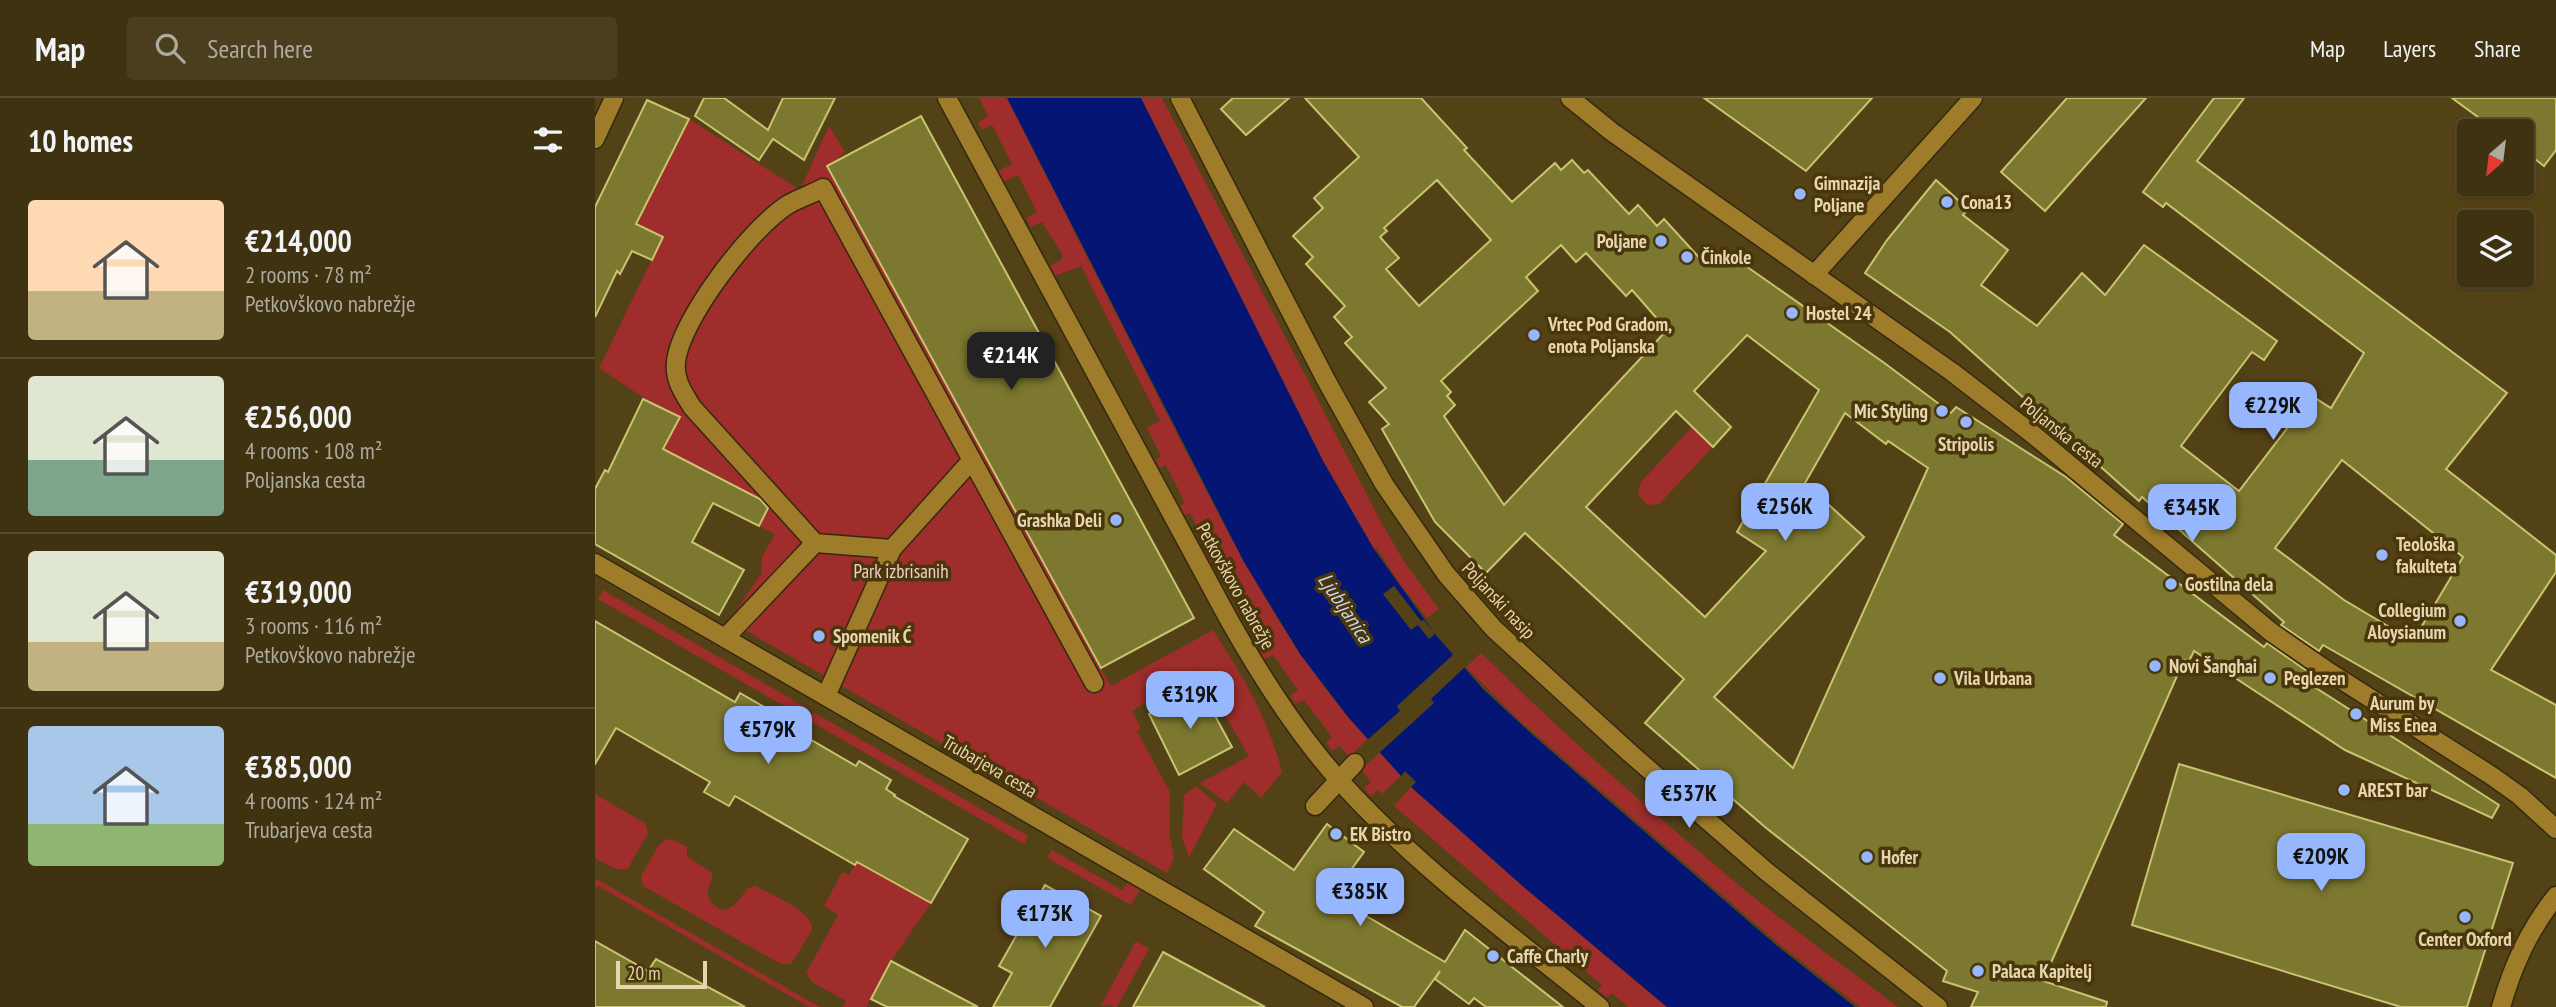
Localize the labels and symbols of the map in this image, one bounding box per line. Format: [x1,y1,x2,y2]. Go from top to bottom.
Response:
north arrow [2457,119,2534,196]
place label: Gimnazija Poljane [1814,171,1881,217]
marker: Gimnazija Poljane [1792,186,1808,202]
place label: Cona13 [1961,190,2012,214]
marker: Cona13 [1939,194,1955,210]
place label: Poljane [1597,229,1647,253]
marker: Poljane [1653,233,1669,249]
place label: Činkole [1701,245,1751,269]
marker: Činkole [1679,249,1695,265]
place label: Hostel 24 [1806,301,1872,325]
marker: Hostel 24 [1784,305,1800,321]
place label: Vrtec Pod Gradom, enota Poljanska [1547,312,1672,358]
marker: Vrtec Pod Gradom, enota Poljanska [1526,327,1542,343]
pin: €214K [962,332,1060,392]
pin: €229K [2224,382,2322,442]
street label: Poljanska cesta [2016,391,2108,473]
place label: Mic Styling [1854,399,1928,423]
marker: Mic Styling [1934,403,1950,419]
marker: Stripolis [1958,414,1974,430]
place label: Stripolis [1938,432,1994,456]
pin: €256K [1736,484,1834,543]
pin: €345K [2143,484,2241,544]
place label: Grashka Deli [1017,508,1102,532]
marker: Grashka Deli [1108,512,1124,528]
street label: Petkovškovo nabrežje [1191,519,1281,653]
place label: Teološka fakulteta [2396,532,2457,578]
marker: Teološka fakulteta [2374,547,2390,563]
street label: Poljanski nasip [1457,556,1541,644]
park label: Park izbrisanih [853,559,949,583]
water label: Ljubljanica [1312,567,1380,649]
place label: Gostilna dela [2185,572,2274,596]
marker: Gostilna dela [2163,576,2179,592]
place label: Collegium Aloysianum [2367,598,2446,644]
marker: Collegium Aloysianum [2452,613,2468,629]
place label: Spomenik Ć [833,624,912,648]
marker: Spomenik Ć [811,628,827,644]
place label: Novi Šanghai [2169,654,2257,678]
marker: Novi Šanghai [2147,658,2163,674]
place label: Vila Urbana [1953,666,2032,690]
place label: Peglezen [2284,666,2346,690]
marker: Vila Urbana [1932,670,1948,686]
marker: Peglezen [2262,670,2278,686]
pin: €319K [1141,672,1239,731]
place label: Aurum by Miss Enea [2369,691,2437,737]
pin: €579K [719,706,817,766]
marker: Aurum by Miss Enea [2348,706,2364,722]
street label: Trubarjeva cesta [938,729,1042,803]
pin: €537K [1640,770,1738,830]
place label: AREST bar [2357,778,2428,802]
marker: AREST bar [2336,782,2352,798]
place label: EK Bistro [1350,822,1411,846]
marker: EK Bistro [1328,826,1344,842]
pin: €209K [2272,834,2370,893]
place label: Hofer [1881,845,1919,869]
marker: Hofer [1859,849,1875,865]
pin: €385K [1311,868,1409,928]
pin: €173K [996,890,1094,950]
marker: Center Oxford [2457,909,2473,925]
place label: Center Oxford [2418,927,2512,951]
place label: Caffe Charly [1507,944,1589,968]
marker: Caffe Charly [1485,948,1501,964]
scale bar [616,958,707,990]
place label: Palaca Kapitelj [1992,959,2092,983]
marker: Palaca Kapitelj [1970,963,1986,979]

